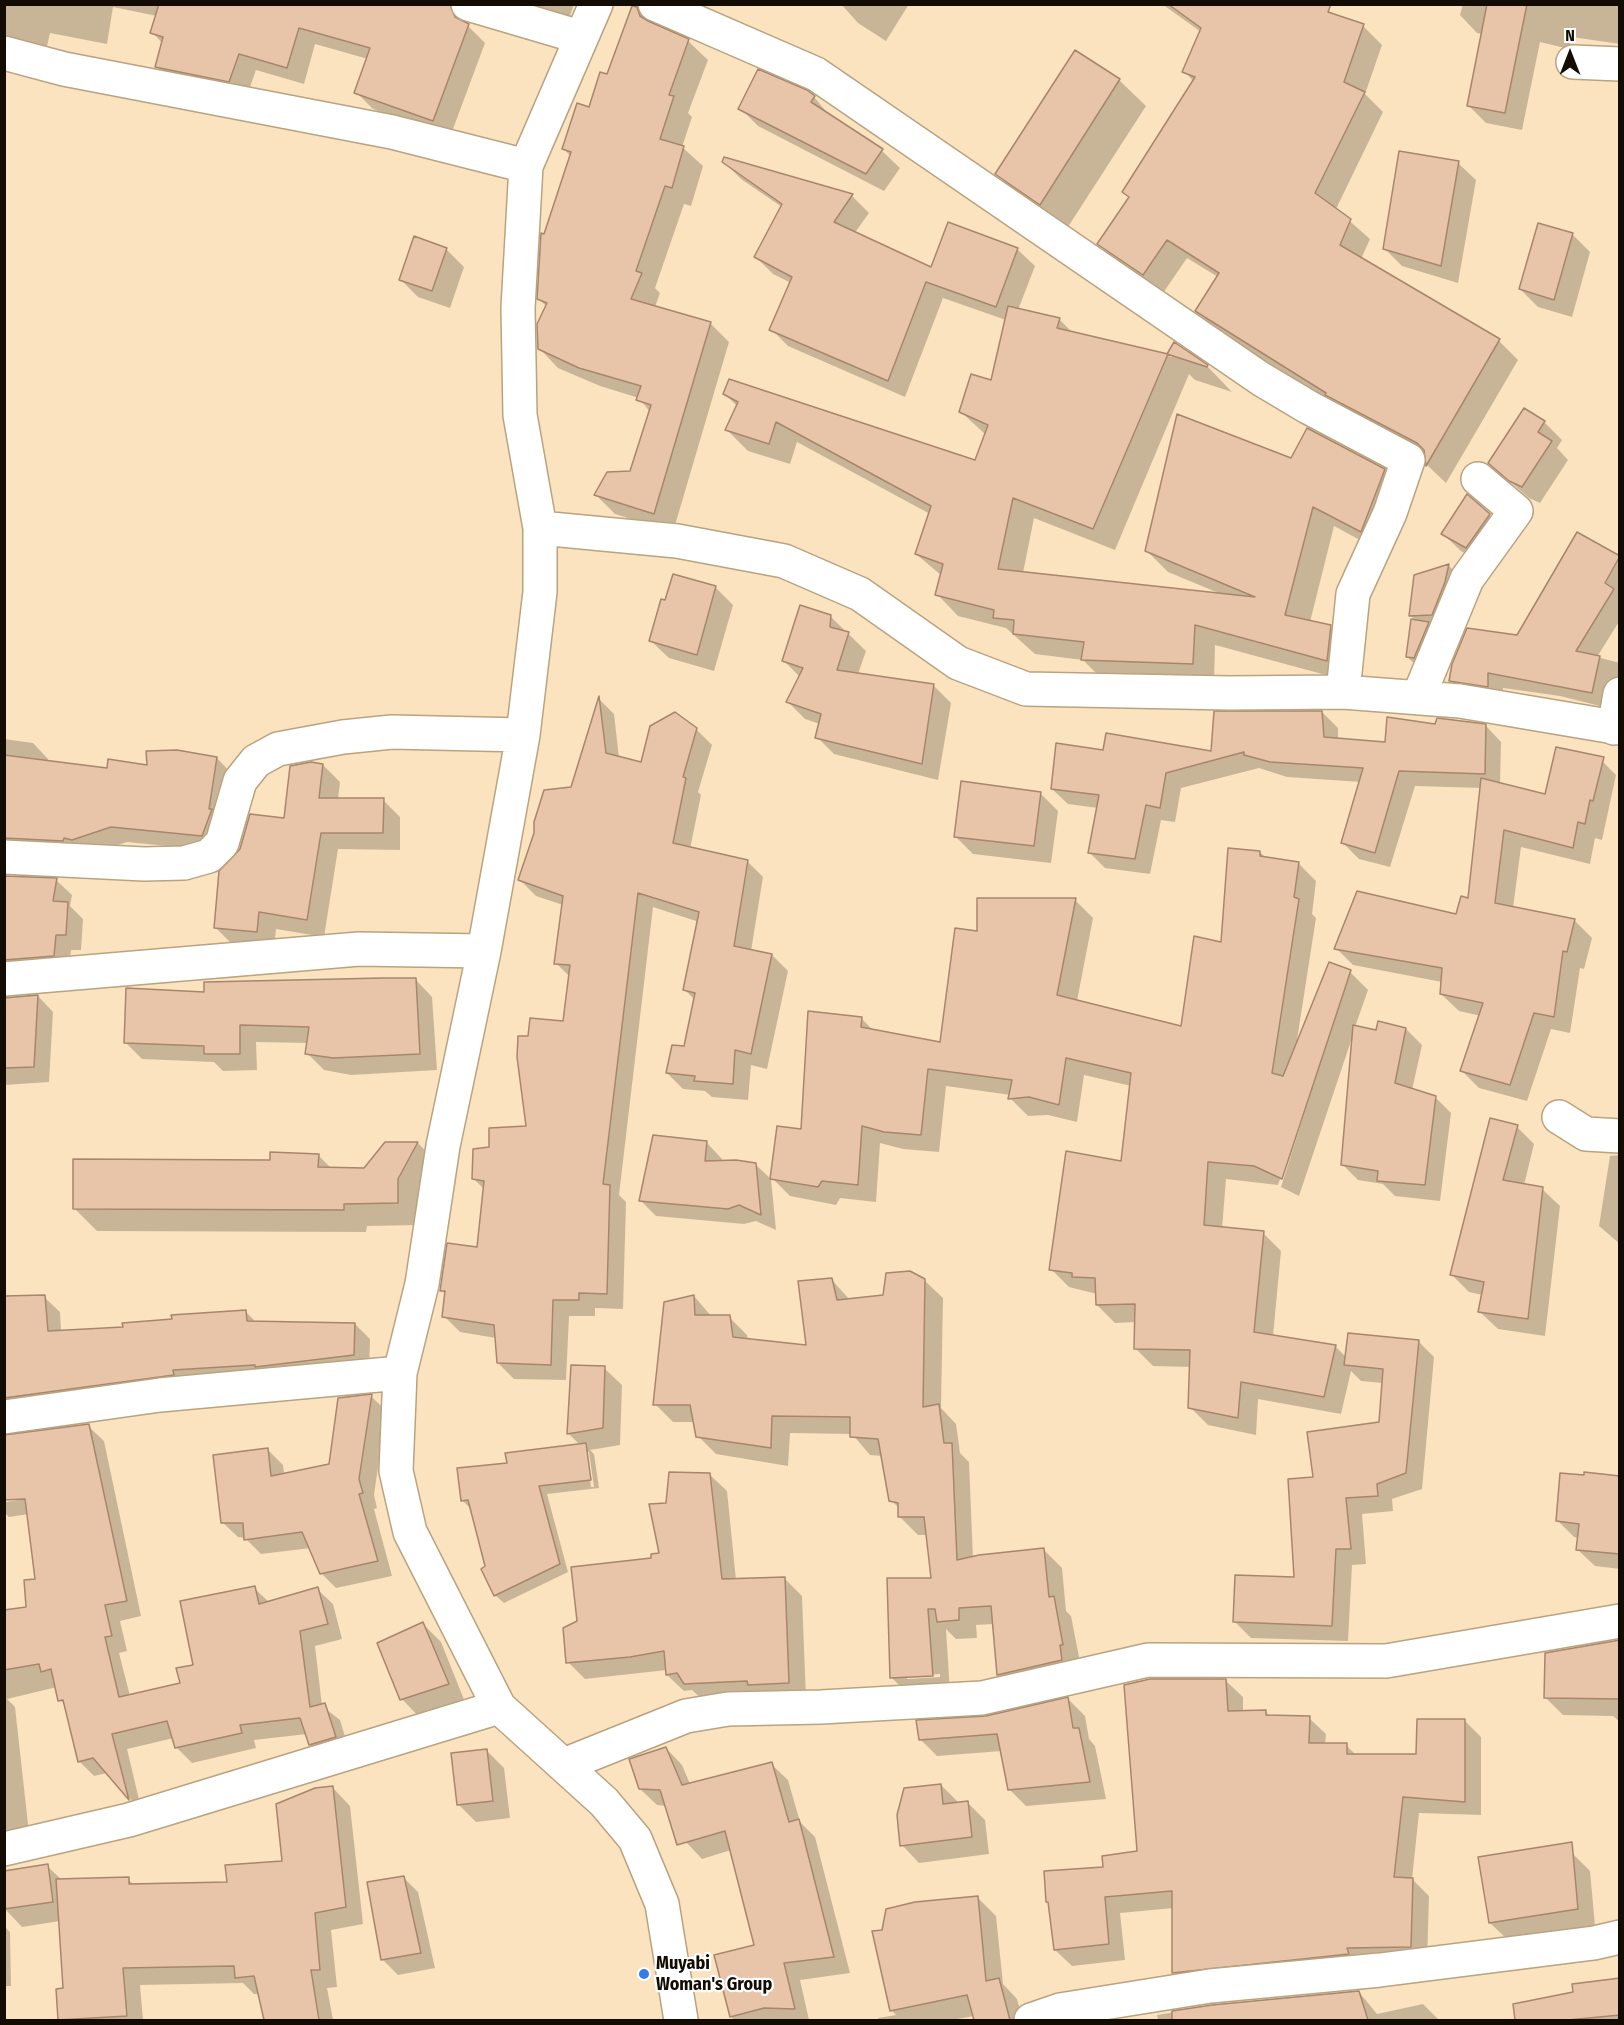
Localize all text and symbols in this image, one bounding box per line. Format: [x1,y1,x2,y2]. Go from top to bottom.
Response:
north arrow [1540,24,1600,84]
text: N [1565,26,1575,45]
place label: Muyabi Woman's Group [656,1953,772,1996]
marker: Muyabi Woman's Group [637,1967,651,1981]

